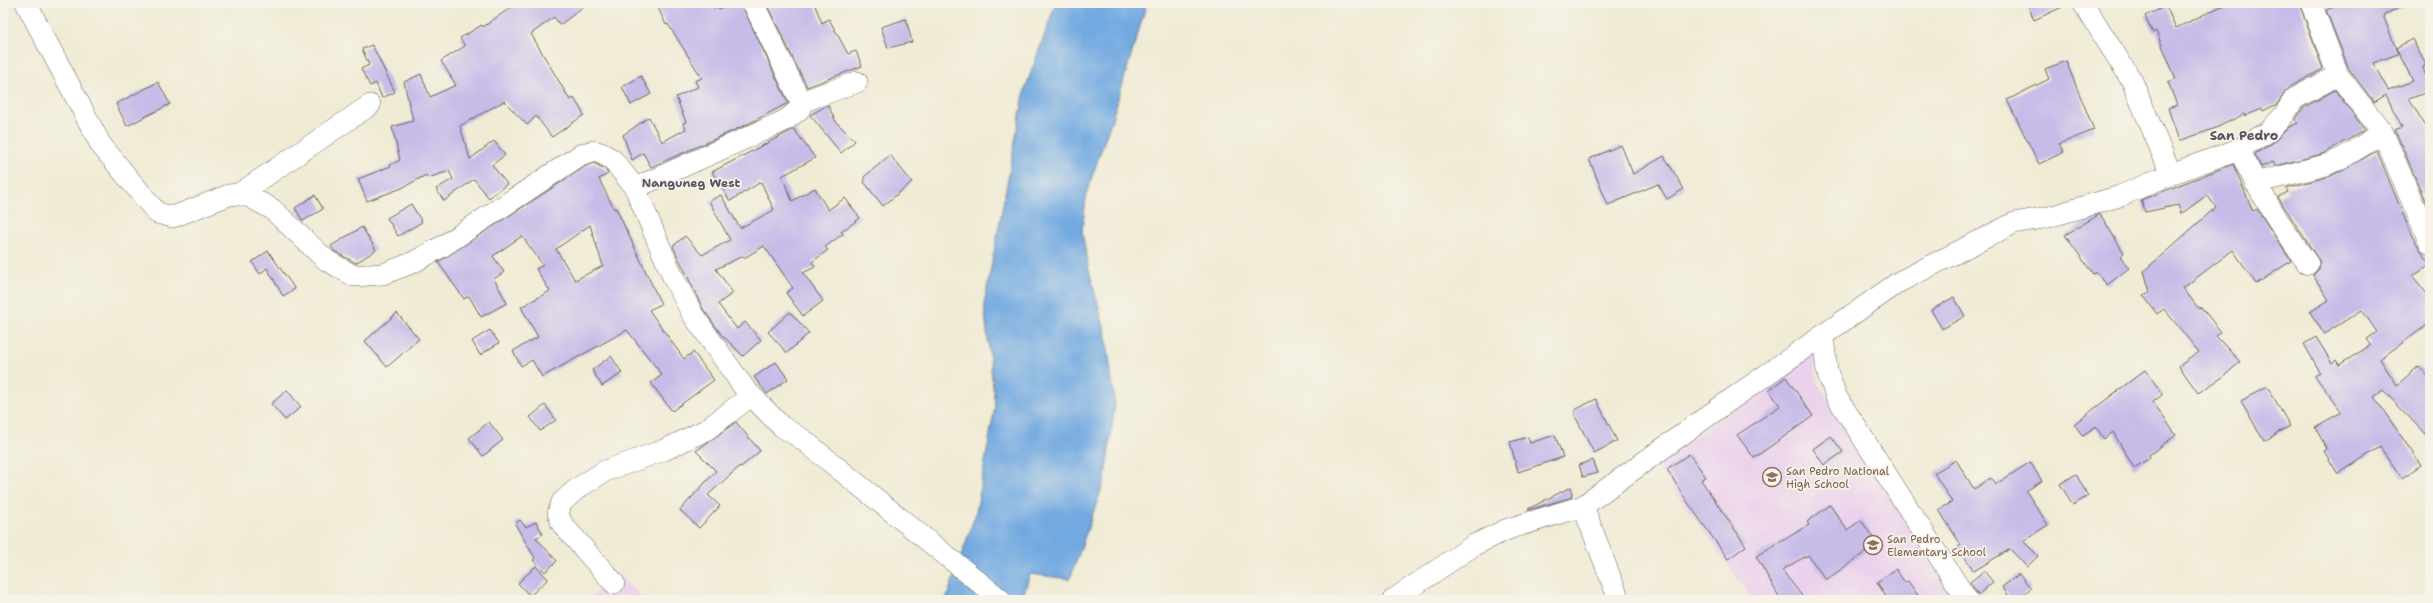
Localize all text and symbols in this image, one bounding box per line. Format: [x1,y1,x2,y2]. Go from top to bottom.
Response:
district label: San Pedro [2210,127,2278,144]
district label: Nanguneg West [642,175,740,191]
place label: San Pedro National High School [1786,464,1890,492]
school or university icon: San Pedro National High School [1761,466,1783,488]
place label: San Pedro Elementary School [1887,532,1987,560]
school or university icon: San Pedro Elementary School [1862,534,1884,556]

